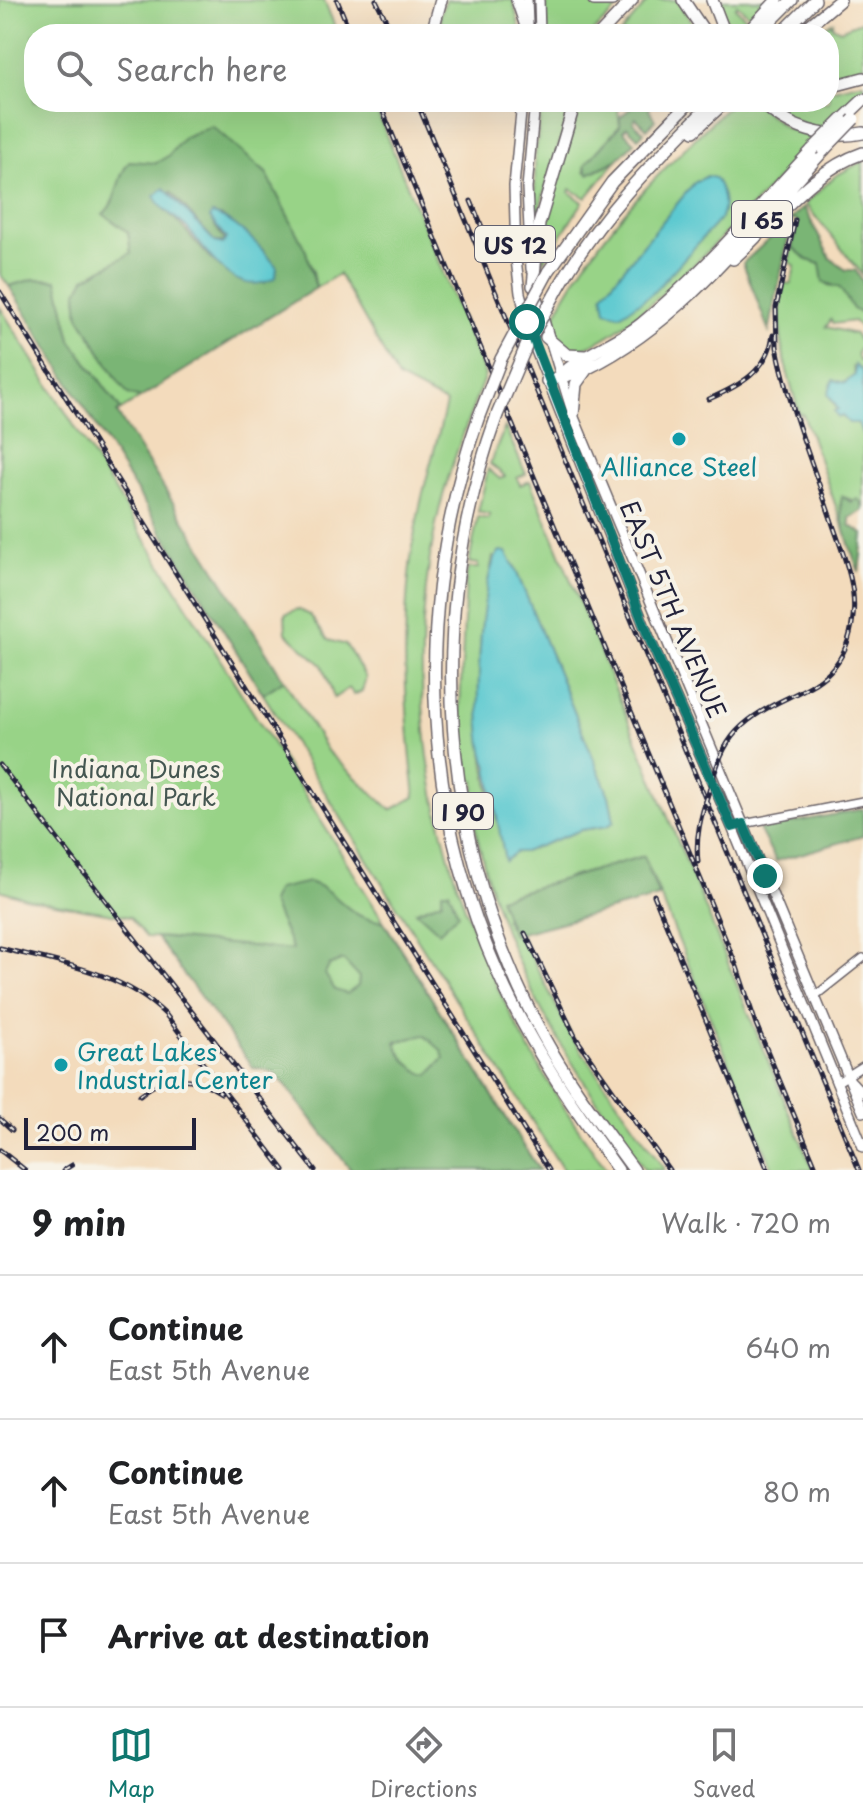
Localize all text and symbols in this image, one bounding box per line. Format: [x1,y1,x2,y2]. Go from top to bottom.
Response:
search box [24,24,839,112]
icon: search [52,46,96,90]
text: Search here [116,46,288,91]
road number: I 65 [732,201,792,237]
road number: US 12 [475,226,555,262]
route start [509,304,545,340]
marker: Alliance Steel [670,430,688,448]
place label: Alliance Steel [601,448,757,484]
street label: EAST 5TH AVENUE [612,495,736,723]
park label: Indiana Dunes National Park [52,750,220,814]
road number: I 90 [433,793,493,829]
route end [747,858,783,894]
place label: Great Lakes Industrial Center [77,1033,274,1097]
marker: Great Lakes Industrial Center [52,1056,70,1074]
scale bar [24,1114,196,1150]
text: 200 m [36,1115,109,1148]
text: 9 min [32,1196,126,1248]
text: Walk · 720 m [661,1203,831,1242]
text: Continue [108,1305,243,1350]
icon: ahead [32,1325,76,1369]
text: 640 m [745,1328,831,1367]
text: East 5th Avenue [108,1350,310,1389]
text: Continue [108,1449,243,1494]
icon: ahead [32,1469,76,1513]
text: 80 m [763,1472,831,1511]
text: East 5th Avenue [108,1494,310,1533]
icon: arrive [32,1613,76,1657]
text: Arrive at destination [108,1613,430,1658]
tab: Map [108,1723,155,1804]
tab: Directions [370,1723,477,1804]
tab: Saved [693,1723,755,1804]

